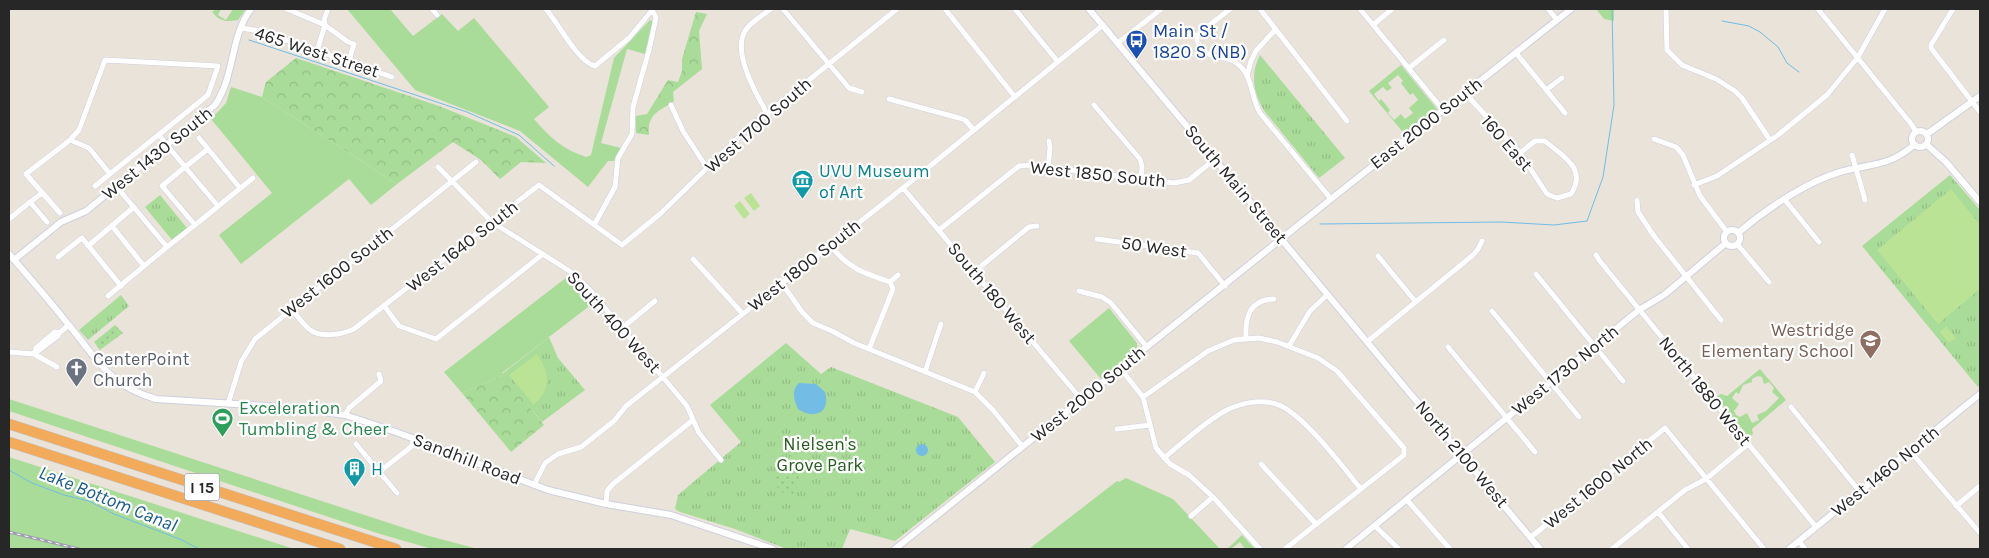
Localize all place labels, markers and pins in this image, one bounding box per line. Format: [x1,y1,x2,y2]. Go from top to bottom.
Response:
place label: Main St / 1820 S (NB) [1153,20,1247,63]
bus stop icon: Main St / 1820 S (NB) [1125,29,1149,60]
place label: UVU Museum of Art [819,160,930,203]
museum icon: UVU Museum of Art [791,169,815,200]
place label: Westridge Elementary School [1701,319,1854,362]
school or university icon: Westridge Elementary School [1858,328,1882,359]
place label: CenterPoint Church [93,348,190,391]
church icon: CenterPoint Church [65,357,89,388]
place label: Exceleration Tumbling & Cheer [239,397,389,440]
sports icon: Exceleration Tumbling & Cheer [211,406,235,437]
building icon: H [343,457,367,488]
place label: H [371,458,383,480]

